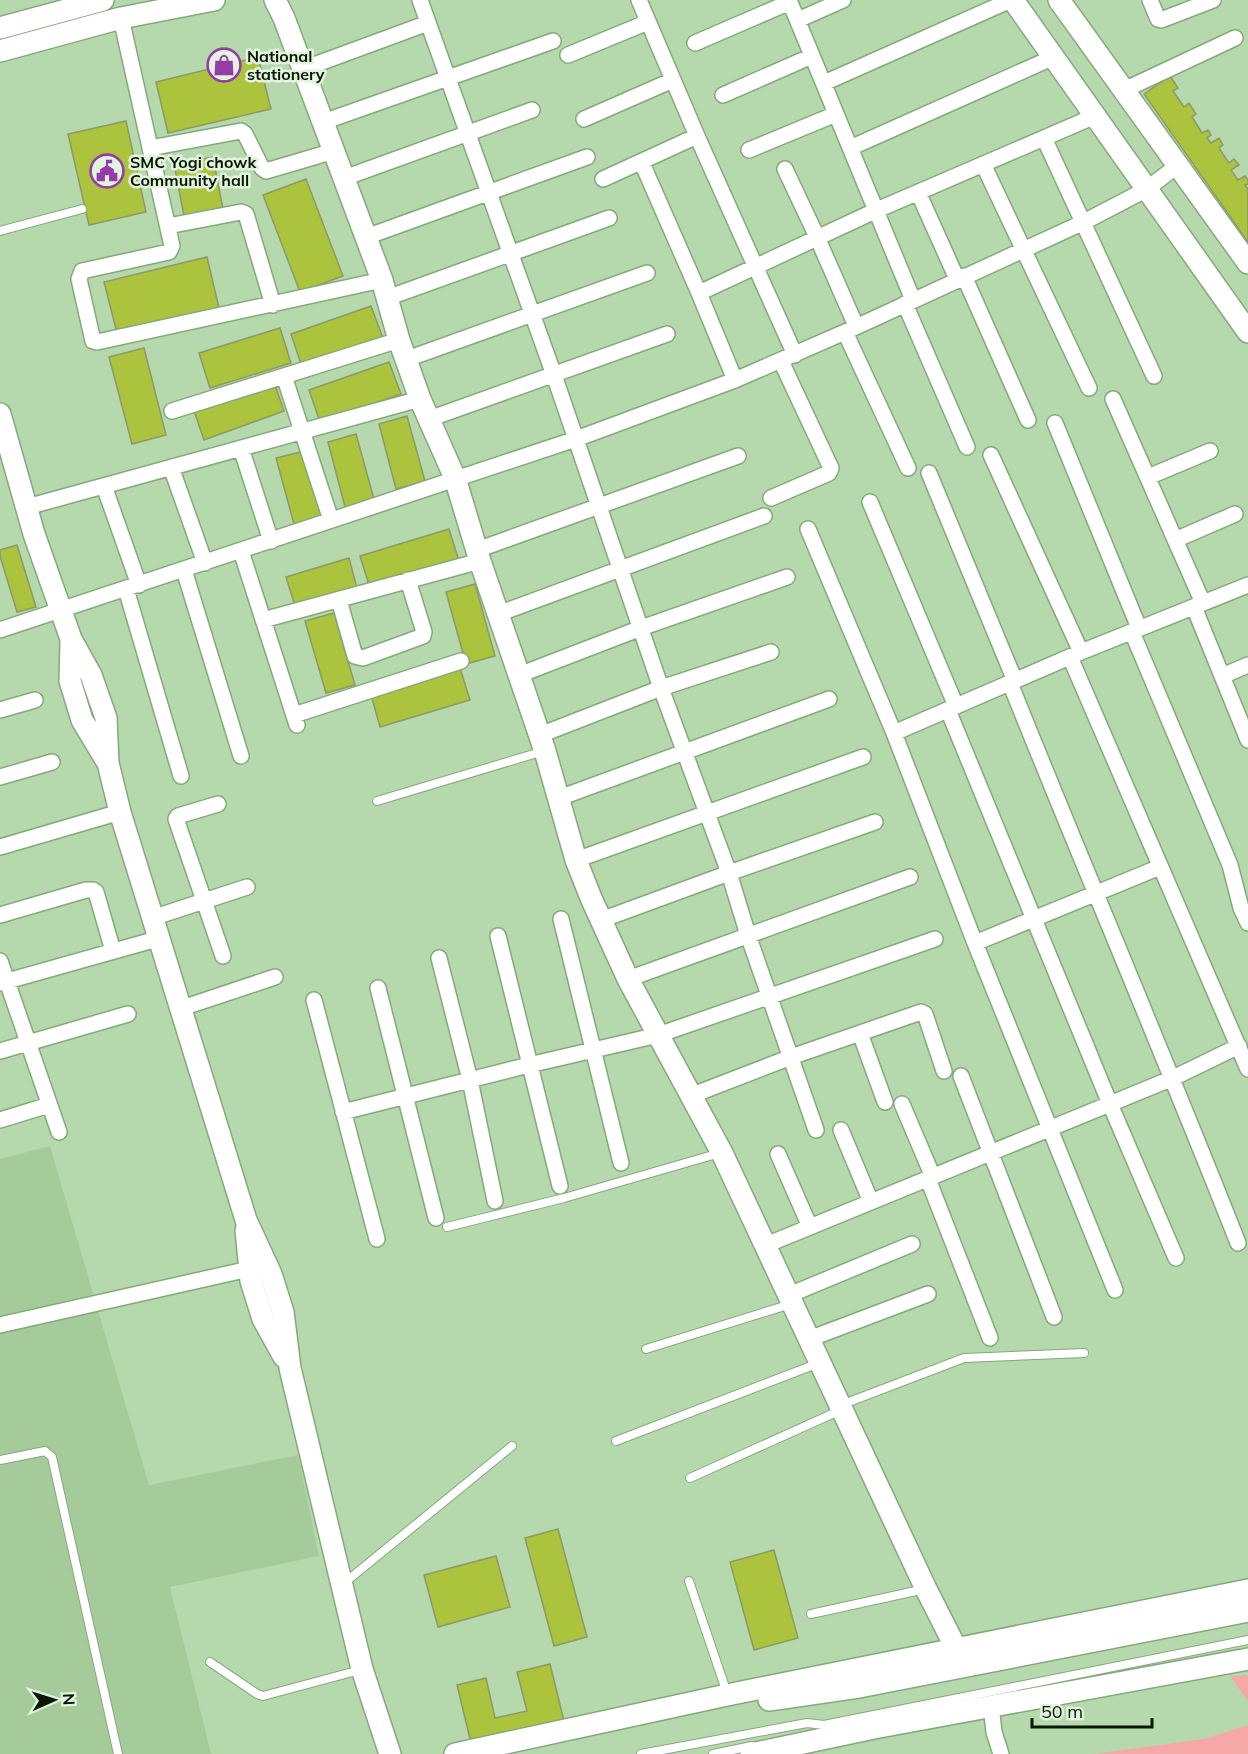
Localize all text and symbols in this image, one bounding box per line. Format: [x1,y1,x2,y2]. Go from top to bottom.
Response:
place label: National stationery [247,46,325,84]
shop icon: National stationery [206,47,242,83]
place label: SMC Yogi chowk Community hall [130,152,257,190]
public building icon: SMC Yogi chowk Community hall [89,153,125,189]
north arrow [24,1670,84,1730]
scale bar [1032,1691,1152,1729]
text: N [59,1693,79,1706]
text: 50 m [1041,1700,1083,1723]

